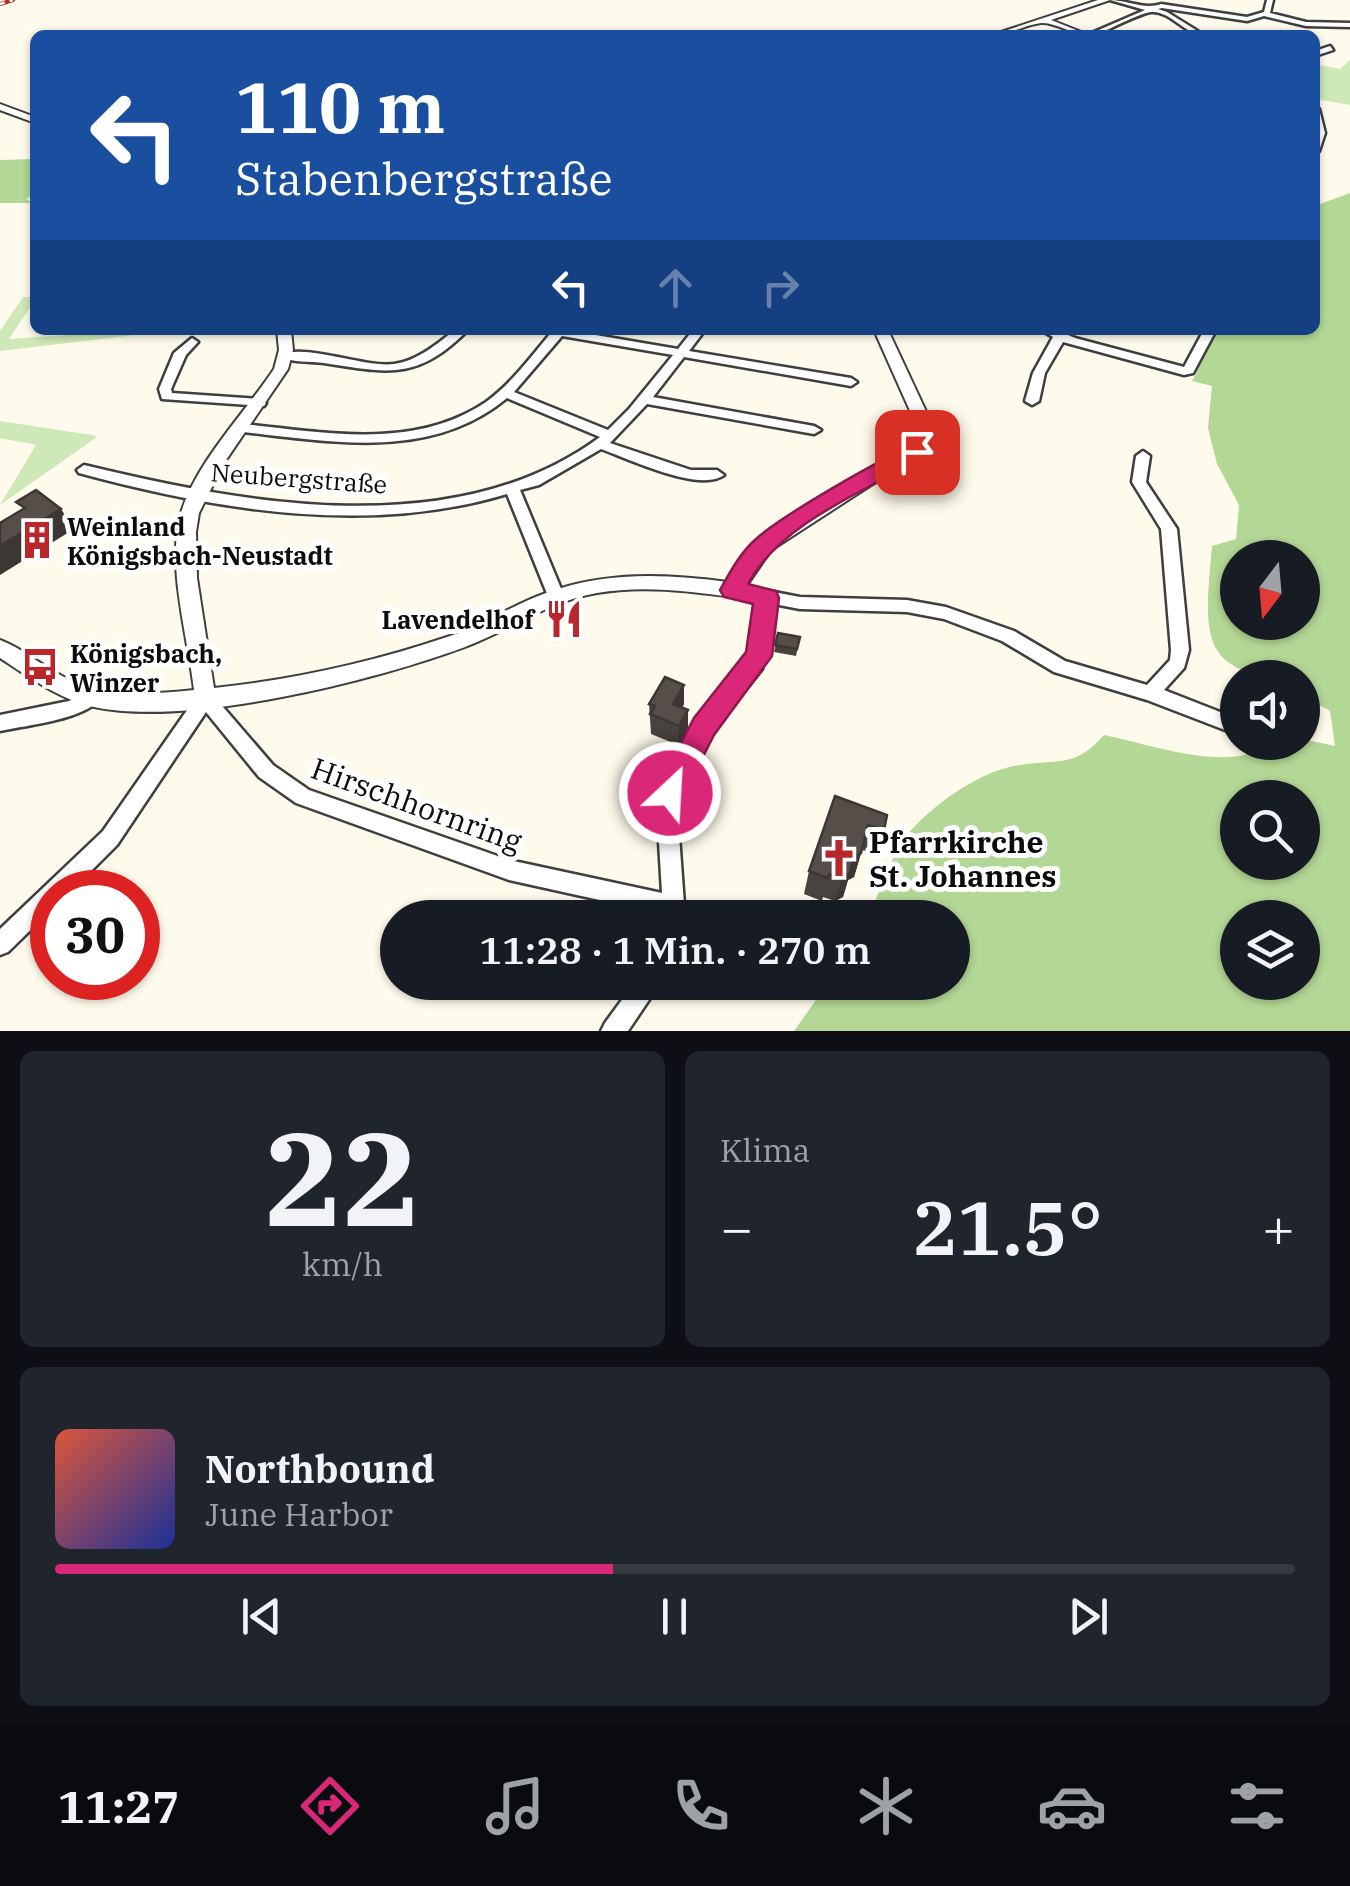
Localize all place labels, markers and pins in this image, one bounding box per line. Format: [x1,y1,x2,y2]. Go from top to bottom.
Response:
pin [875,410,960,495]
place label: Weinland Königsbach-Neustadt [67,510,333,572]
building icon: Weinland Königsbach-Neustadt [16,519,58,561]
restaurant icon: Lavendelhof [543,598,585,640]
place label: Lavendelhof [381,603,536,636]
place label: Königsbach, Winzer [70,637,222,699]
bus stop icon: Königsbach, Winzer [19,646,61,688]
place label: Pfarrkirche St. Johannes [869,822,1056,895]
church icon: Pfarrkirche St. Johannes [818,837,860,879]

